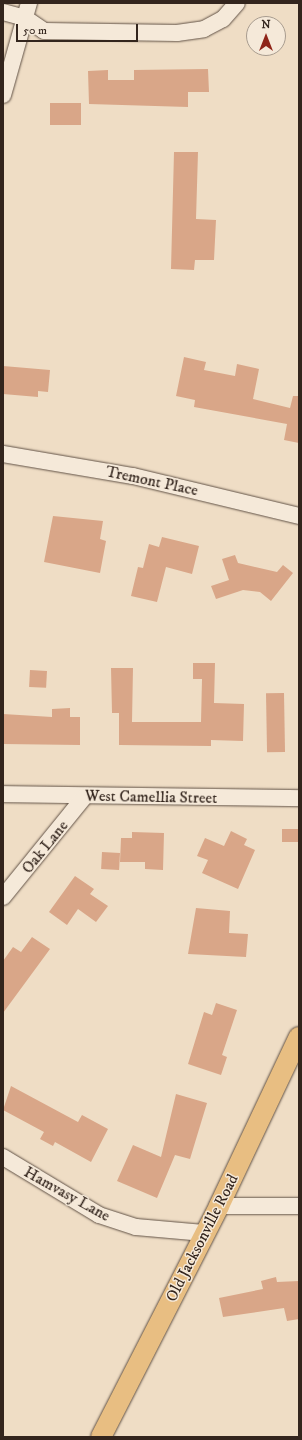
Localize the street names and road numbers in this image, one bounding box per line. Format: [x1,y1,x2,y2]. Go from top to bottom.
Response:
street label: Tremont Place [104,462,200,500]
street label: West Camellia Street [85,786,217,808]
street label: Oak Lane [18,817,72,877]
street label: Hamvasy Lane [21,1162,113,1226]
street label: Old Jacksonville Road [162,1171,242,1305]

